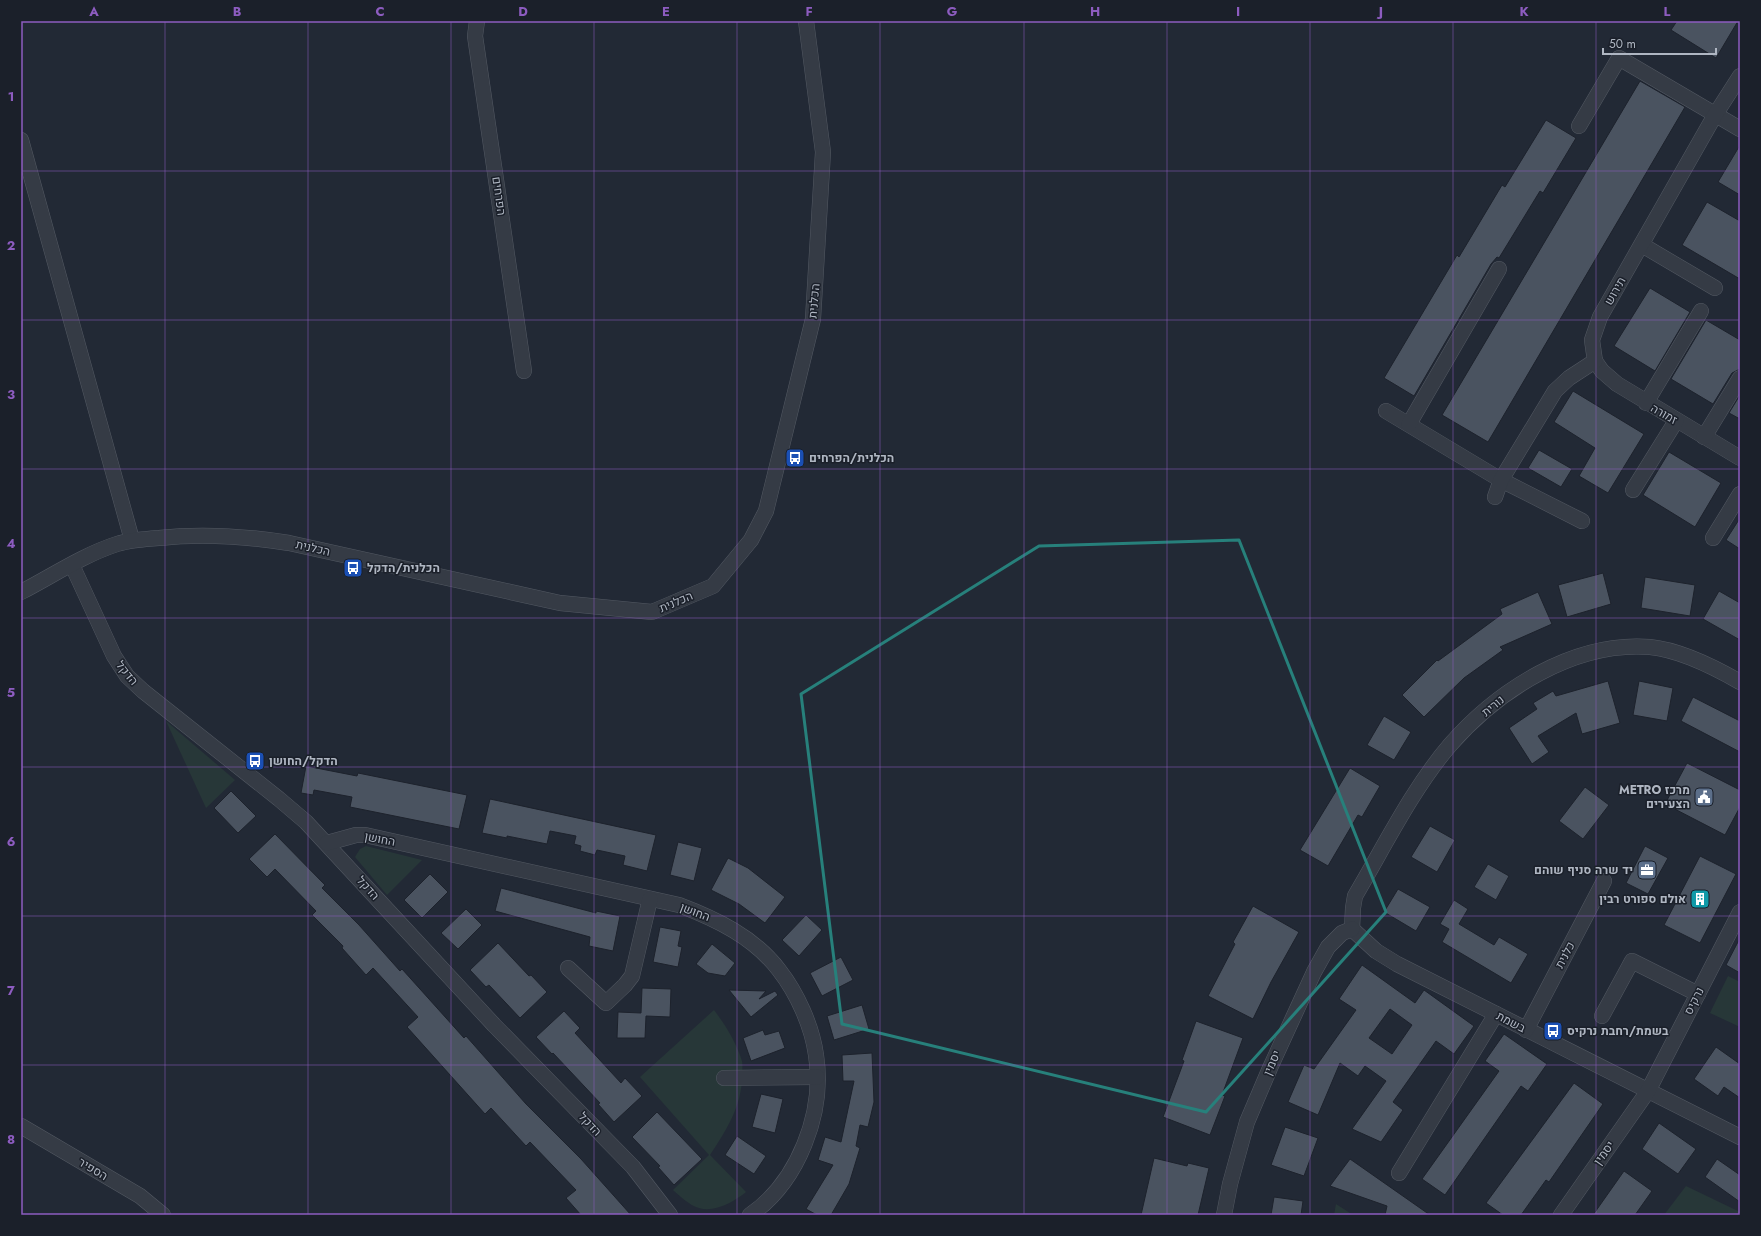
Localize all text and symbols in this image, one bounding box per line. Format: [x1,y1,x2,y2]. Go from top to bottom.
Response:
text: A [88,2,99,21]
text: B [233,2,242,21]
text: C [375,2,385,21]
text: D [518,2,528,21]
text: E [662,2,670,21]
text: F [805,2,813,21]
text: G [947,2,958,21]
text: H [1090,2,1100,21]
text: I [1236,2,1240,21]
text: J [1376,2,1383,21]
text: K [1519,2,1529,21]
text: L [1664,2,1671,21]
scale bar [1603,30,1716,56]
text: 50 m [1609,35,1636,53]
text: 1 [8,87,14,106]
street label: הפרחים [487,175,511,217]
text: 2 [7,236,15,255]
street label: תירוש [1600,273,1630,309]
street label: הכלנית [804,283,824,319]
text: 3 [7,385,15,404]
street label: זמורה [1647,399,1681,429]
bus stop icon: הכלנית/הפרחים [784,447,806,469]
place label: הכלנית/הפרחים [809,449,894,467]
text: 4 [6,534,16,553]
street label: הכלנית [294,535,332,561]
bus stop icon: הכלנית/הדקל [342,557,364,579]
place label: הכלנית/הדקל [367,559,440,577]
street label: הכלנית [656,587,696,617]
street label: הדקל [112,657,142,689]
text: 5 [7,683,15,702]
street label: נורית [1478,691,1508,721]
bus stop icon: הדקל/החושן [244,750,266,772]
place label: הדקל/החושן [269,752,338,770]
place label: METRO מרכז הצעירים [1619,781,1690,813]
public building icon: METRO מרכז הצעירים [1693,786,1715,808]
street label: החושן [363,827,397,851]
text: 6 [7,832,16,851]
office icon: יד שרה סניף שוהם [1636,859,1658,881]
place label: יד שרה סניף שוהם [1534,861,1633,879]
street label: הדקל [352,872,384,904]
building icon: אולם ספורט רבין [1689,888,1711,910]
place label: אולם ספורט רבין [1599,890,1686,908]
street label: החושן [677,898,713,926]
street label: כלנית [1550,938,1580,972]
text: 7 [7,981,15,1000]
street label: נרקיס [1679,984,1709,1018]
street label: בשמת [1493,1007,1529,1037]
bus stop icon: בשמת/רחבת נרקיס [1542,1020,1564,1042]
place label: בשמת/רחבת נרקיס [1567,1022,1669,1040]
street label: יסמין [1259,1047,1285,1079]
street label: הדקל [574,1108,606,1140]
text: 8 [7,1130,15,1149]
street label: יסמין [1589,1137,1619,1169]
street label: הספיר [75,1153,111,1185]

